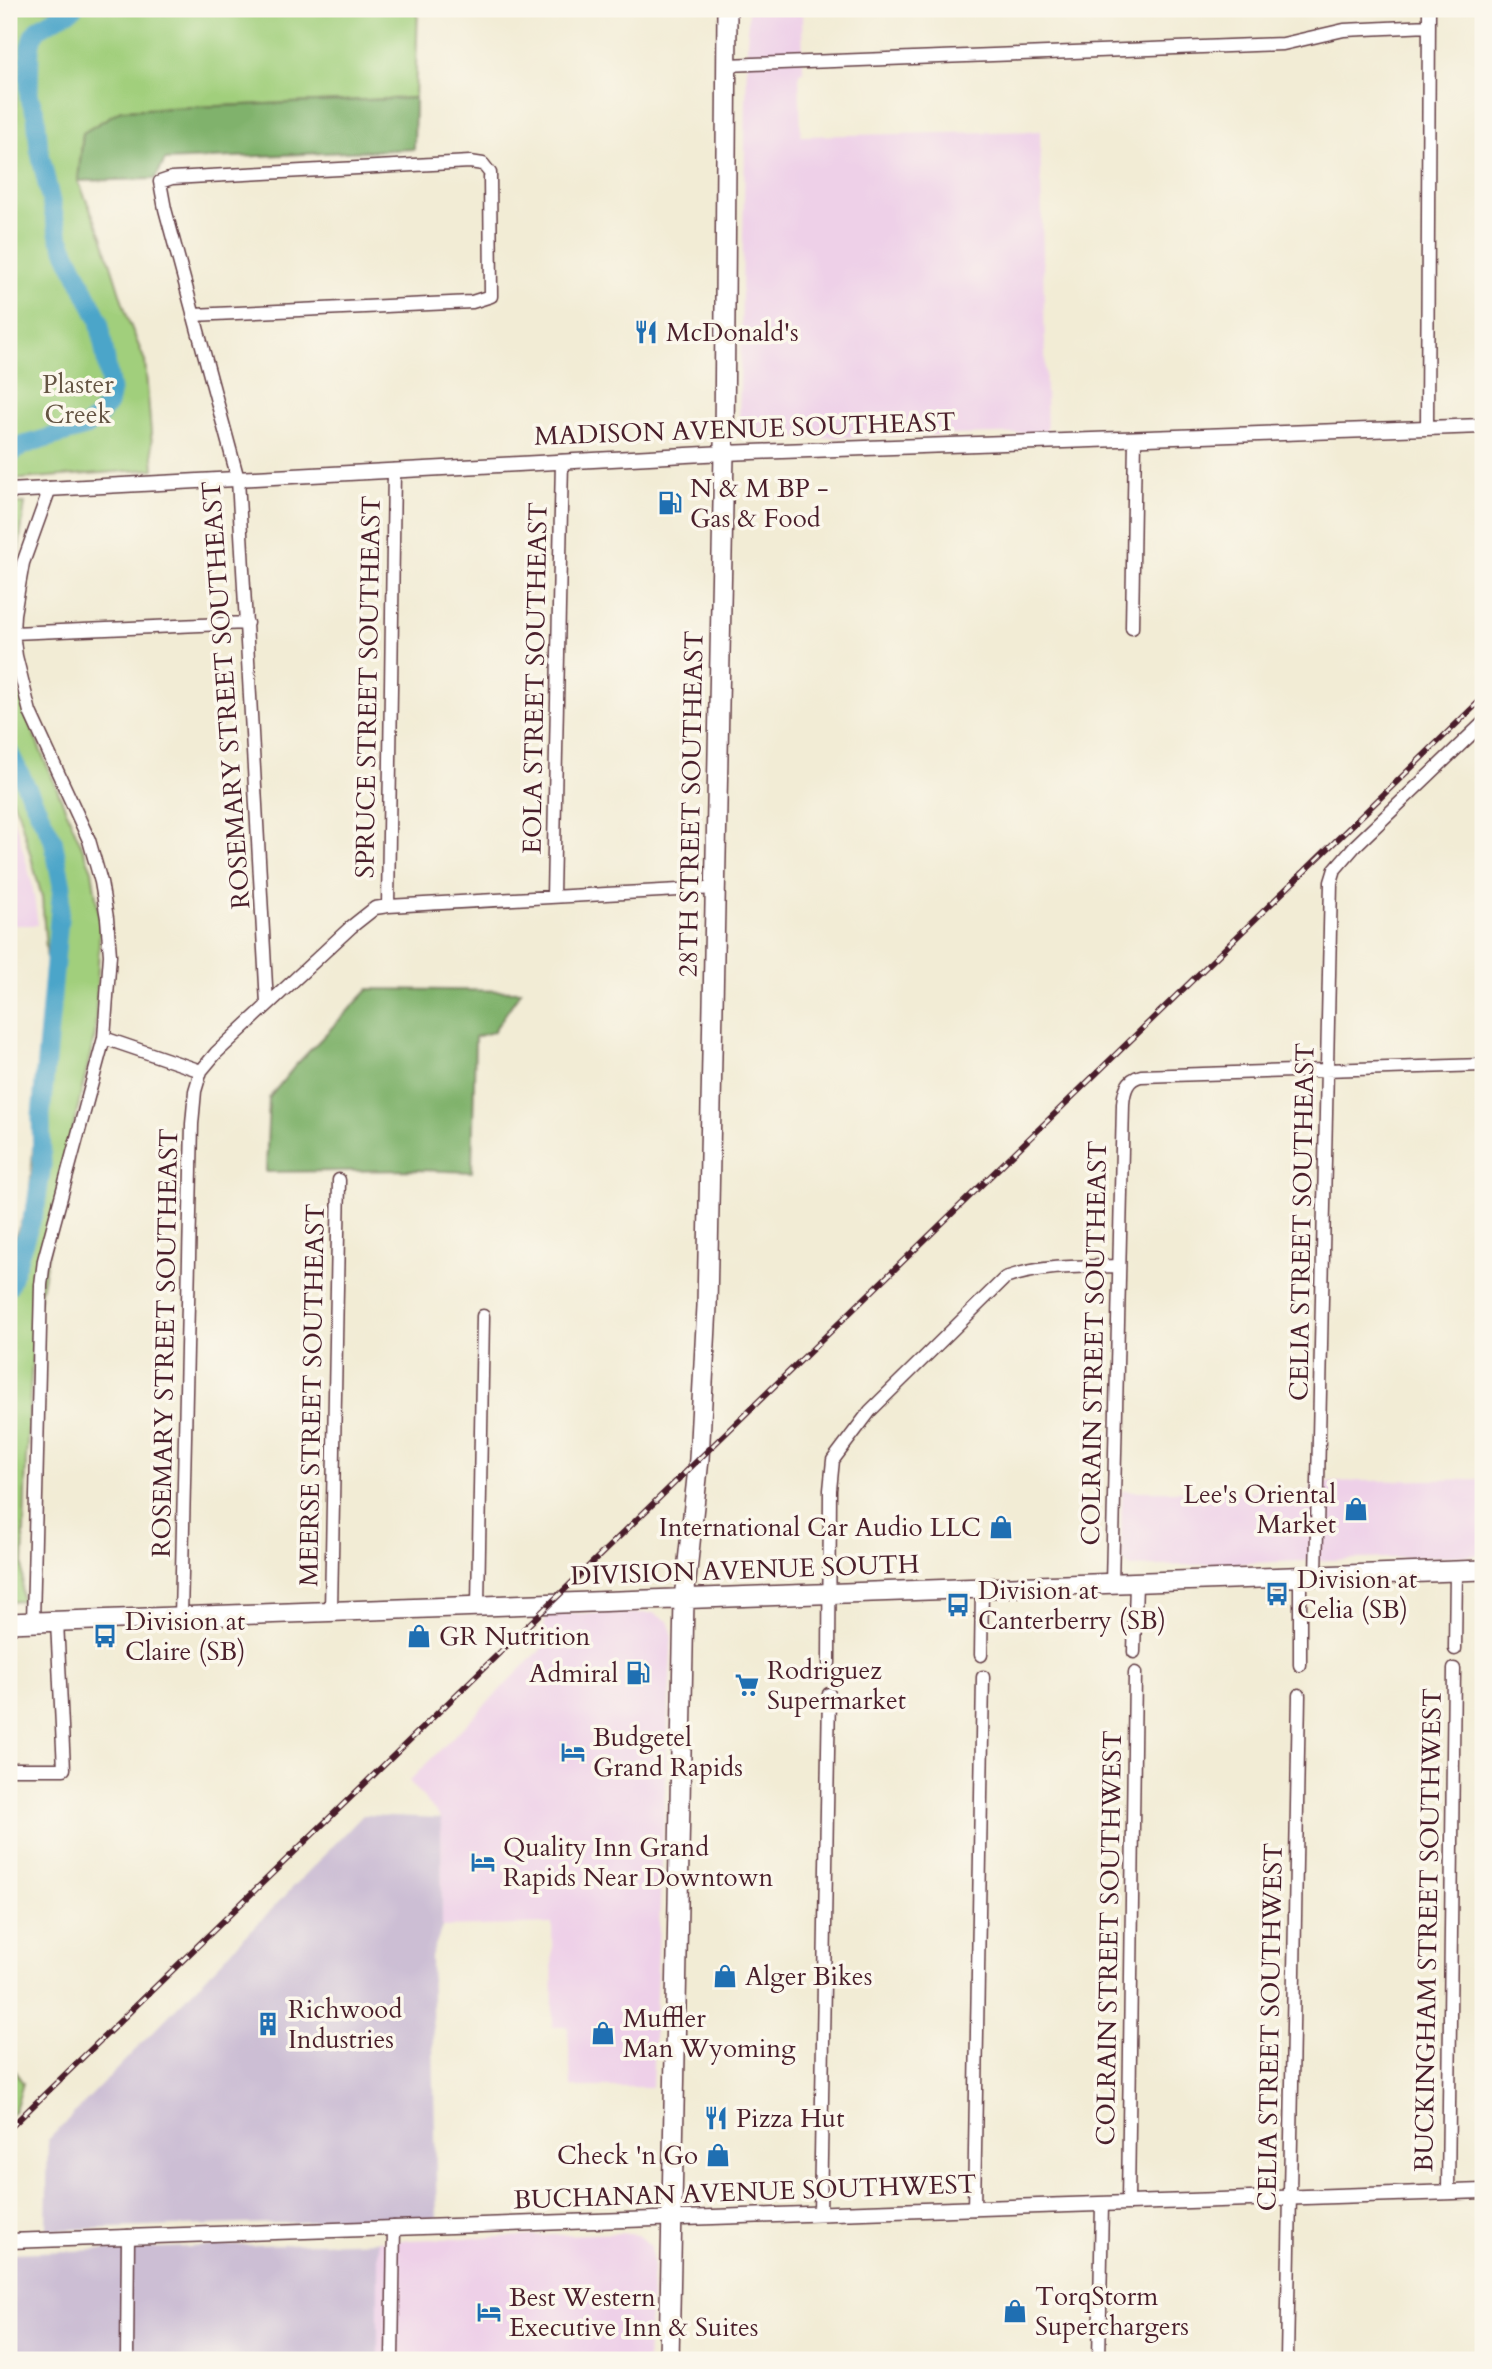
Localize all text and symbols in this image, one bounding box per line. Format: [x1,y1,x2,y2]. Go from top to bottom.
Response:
place label: McDonald's [666,315,799,350]
restaurant icon: McDonald's [632,318,660,346]
park label: Plaster Creek [42,367,114,432]
street label: MADISON AVENUE SOUTHEAST [534,404,956,454]
place label: N & M BP - Gas & Food [690,471,829,536]
street label: ROSEMARY STREET SOUTHEAST [194,480,258,910]
fuel station icon: N & M BP - Gas & Food [656,489,684,517]
street label: SPRUCE STREET SOUTHEAST [347,495,389,879]
street label: EOLA STREET SOUTHEAST [514,502,556,854]
street label: 28TH STREET SOUTHEAST [670,630,712,978]
street label: CELIA STREET SOUTHEAST [1281,1043,1323,1401]
street label: ROSEMARY STREET SOUTHEAST [144,1128,186,1558]
street label: COLRAIN STREET SOUTHEAST [1073,1140,1115,1546]
street label: MEERSE STREET SOUTHEAST [291,1203,333,1587]
place label: Lee's Oriental Market [1183,1477,1336,1542]
shop icon: Lee's Oriental Market [1342,1495,1370,1523]
place label: International Car Audio LLC [659,1510,981,1545]
shop icon: International Car Audio LLC [987,1513,1015,1541]
street label: DIVISION AVENUE SOUTH [570,1546,920,1594]
place label: Division at Celia (SB) [1297,1562,1417,1627]
place label: Division at Canterberry (SB) [978,1573,1166,1638]
bus stop icon: Division at Celia (SB) [1263,1580,1291,1608]
bus stop icon: Division at Canterberry (SB) [944,1591,972,1619]
place label: Division at Claire (SB) [125,1604,246,1669]
place label: GR Nutrition [439,1619,591,1654]
bus stop icon: Division at Claire (SB) [91,1622,119,1650]
shop icon: GR Nutrition [405,1622,433,1650]
place label: Rodriguez Supermarket [767,1653,906,1718]
place label: Admiral [529,1656,618,1691]
fuel station icon: Admiral [624,1659,652,1687]
supermarket icon: Rodriguez Supermarket [733,1671,761,1699]
street label: BUCKINGHAM STREET SOUTHWEST [1406,1688,1450,2172]
place label: Budgetel Grand Rapids [593,1720,743,1785]
street label: COLRAIN STREET SOUTHWEST [1088,1730,1130,2146]
hotel icon: Budgetel Grand Rapids [559,1738,587,1766]
place label: Quality Inn Grand Rapids Near Downtown [503,1830,774,1895]
street label: CELIA STREET SOUTHWEST [1249,1842,1291,2212]
hotel icon: Quality Inn Grand Rapids Near Downtown [469,1848,497,1876]
place label: Alger Bikes [745,1959,872,1994]
shop icon: Alger Bikes [711,1962,739,1990]
place label: Richwood Industries [288,1992,402,2057]
place label: Muffler Man Wyoming [623,2001,796,2066]
building icon: Richwood Industries [254,2010,282,2038]
shop icon: Muffler Man Wyoming [589,2019,617,2047]
place label: Pizza Hut [736,2101,844,2136]
restaurant icon: Pizza Hut [702,2104,730,2132]
place label: Check 'n Go [557,2138,698,2173]
shop icon: Check 'n Go [704,2141,732,2169]
street label: BUCHANAN AVENUE SOUTHWEST [513,2166,977,2218]
place label: TorqStorm Superchargers [1035,2279,1189,2344]
place label: Best Western Executive Inn & Suites [509,2280,758,2345]
shop icon: TorqStorm Superchargers [1001,2297,1029,2325]
hotel icon: Best Western Executive Inn & Suites [475,2298,503,2326]

